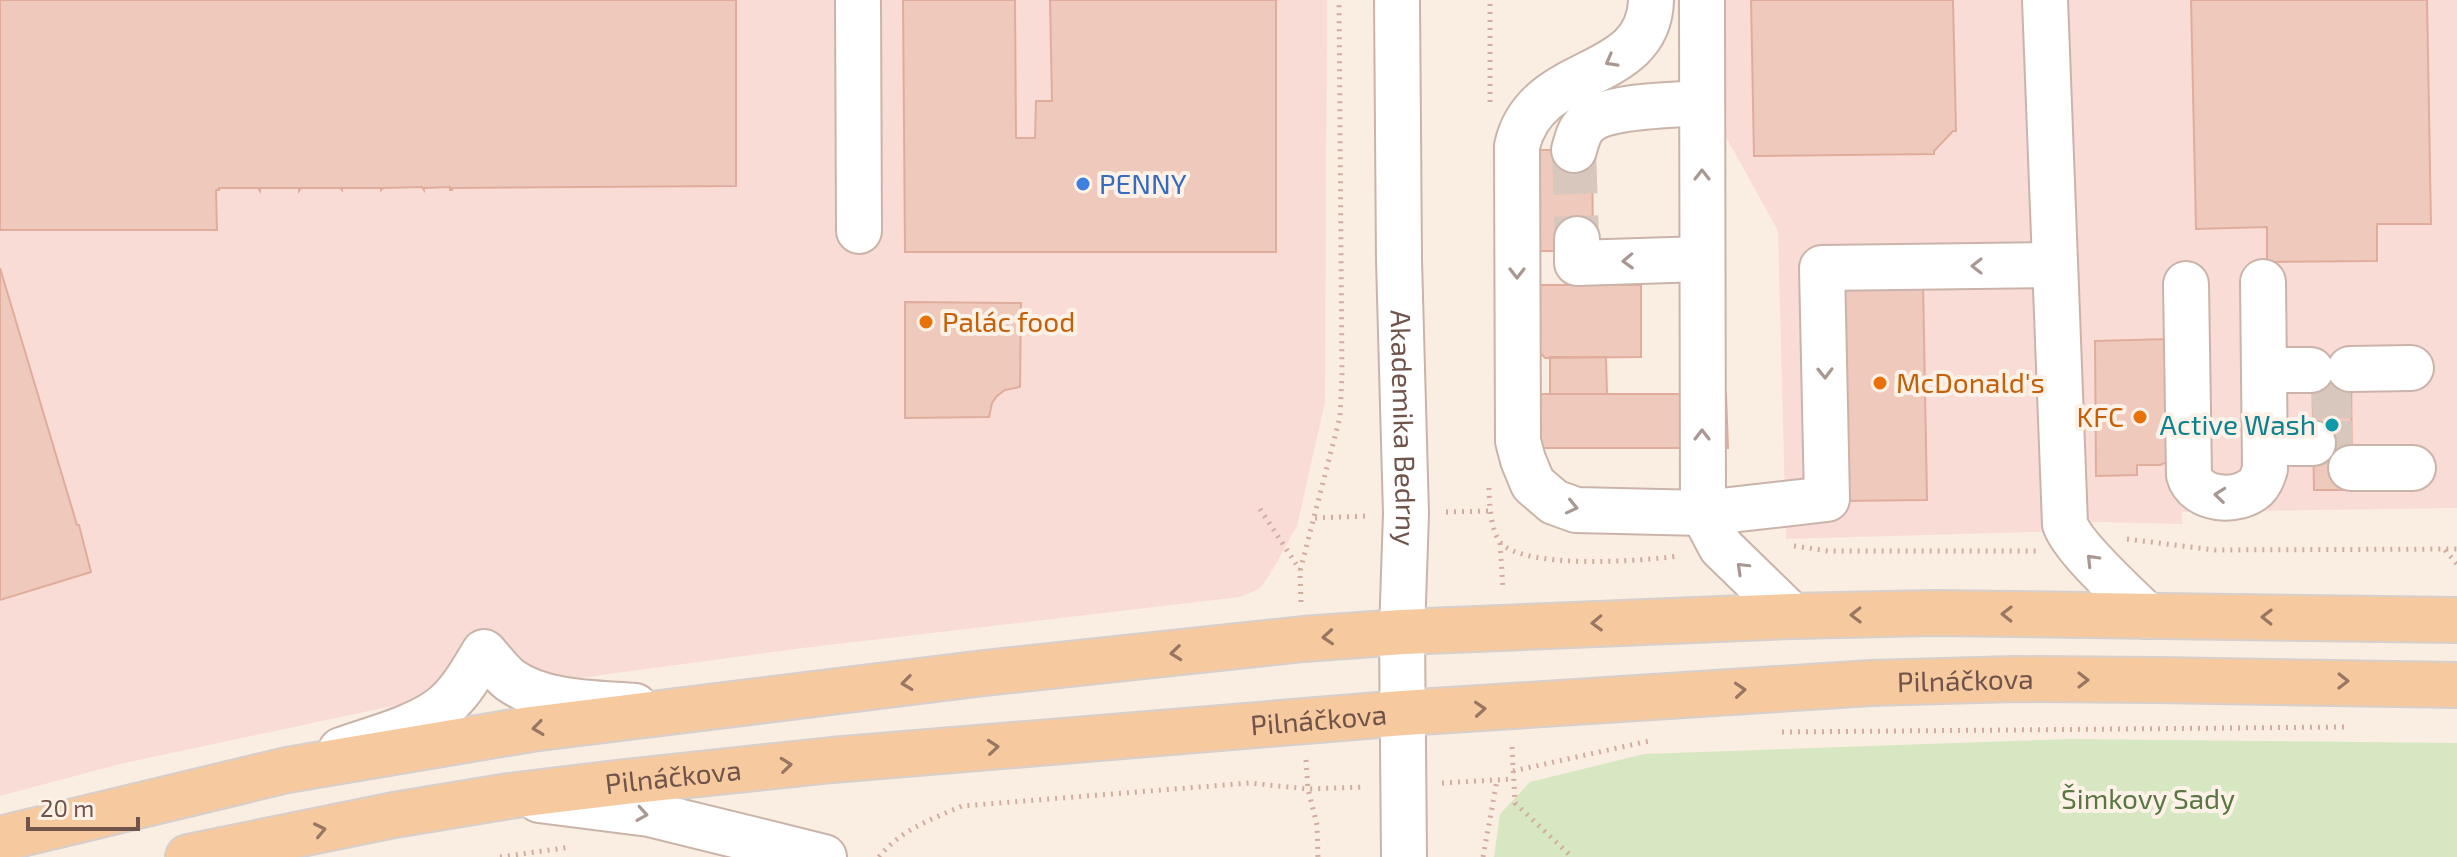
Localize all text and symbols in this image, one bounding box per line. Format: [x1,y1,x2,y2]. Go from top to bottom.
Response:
one-way arrow [1606,51,1620,67]
place label: PENNY [1099,166,1187,200]
one-way arrow [1693,168,1711,181]
marker: PENNY [1074,175,1092,193]
one-way arrow [1621,253,1634,270]
one-way arrow [1970,258,1983,275]
one-way arrow [1508,267,1526,280]
place label: Palác food [942,304,1075,338]
street label: Akademika Bedrny [1384,309,1424,547]
marker: Palác food [917,313,935,331]
place label: McDonald's [1896,365,2045,399]
one-way arrow [1816,367,1833,380]
marker: McDonald's [1871,374,1889,392]
place label: KFC [2077,399,2124,433]
place label: Active Wash [2160,407,2316,441]
marker: KFC [2131,408,2149,426]
marker: Active Wash [2323,416,2341,434]
one-way arrow [1693,428,1711,441]
one-way arrow [2213,486,2226,503]
one-way arrow [1564,498,1578,515]
one-way arrow [2087,555,2101,569]
one-way arrow [1737,563,1752,577]
one-way arrow [2000,605,2013,623]
one-way arrow [1849,606,1862,623]
one-way arrow [2260,608,2273,626]
one-way arrow [1590,615,1603,632]
one-way arrow [1321,628,1334,645]
one-way arrow [1169,644,1182,661]
street label: Pilnáčkova [1896,661,2034,698]
one-way arrow [2077,671,2090,689]
one-way arrow [2337,672,2350,690]
one-way arrow [900,674,913,691]
one-way arrow [1734,682,1747,699]
street label: Pilnáčkova [1249,696,1388,742]
one-way arrow [1474,700,1487,717]
one-way arrow [531,720,544,737]
one-way arrow [987,739,1000,756]
street label: Pilnáčkova [603,752,743,800]
one-way arrow [780,757,793,774]
scale bar [28,781,138,831]
park label: Šimkovy Sady [2061,781,2235,815]
text: 20 m [40,793,94,822]
one-way arrow [635,804,648,821]
one-way arrow [312,822,326,839]

